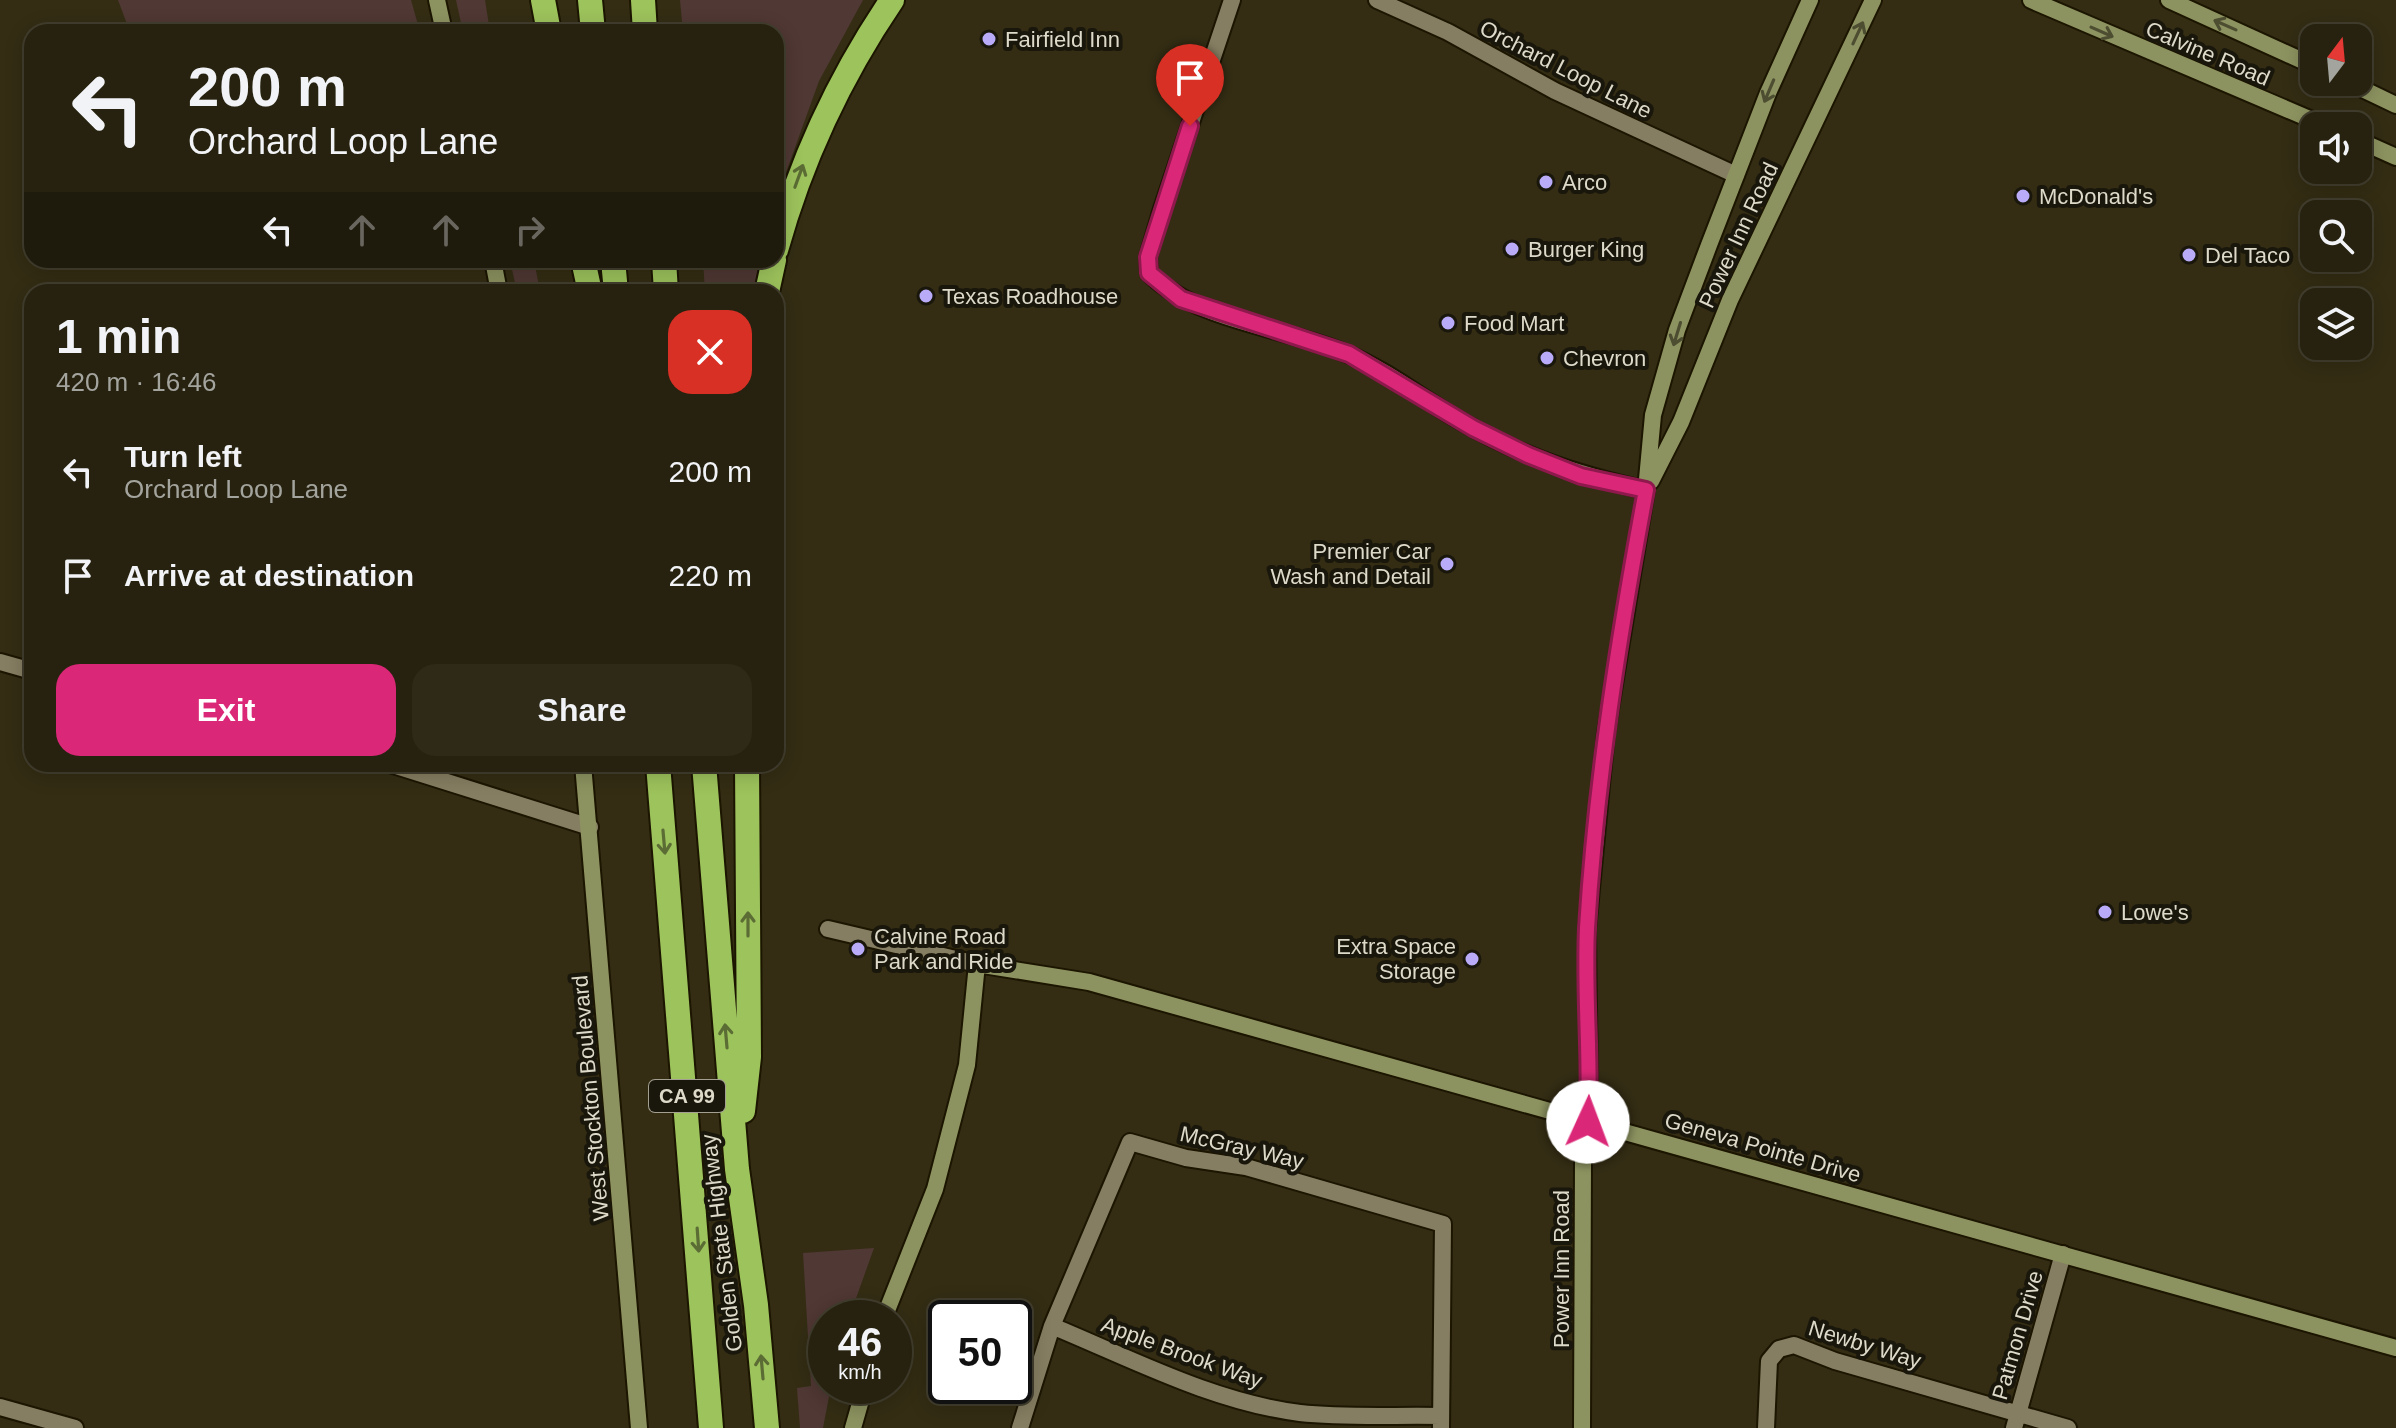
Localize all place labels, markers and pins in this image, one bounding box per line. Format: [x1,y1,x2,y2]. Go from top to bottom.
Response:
place label: Fairfield Inn [1005,27,1120,52]
marker: Fairfield Inn [980,30,998,48]
pin [1156,44,1224,126]
place label: Arco [1562,170,1607,195]
marker: Arco [1537,173,1555,191]
place label: McDonald's [2039,184,2153,209]
marker: McDonald's [2014,187,2032,205]
place label: Burger King [1528,237,1644,262]
marker: Burger King [1503,240,1521,258]
place label: Del Taco [2205,243,2290,268]
marker: Del Taco [2180,246,2198,264]
place label: Texas Roadhouse [942,284,1118,309]
marker: Texas Roadhouse [917,287,935,305]
place label: Food Mart [1464,311,1564,336]
marker: Food Mart [1439,314,1457,332]
place label: Chevron [1563,346,1646,371]
marker: Chevron [1538,349,1556,367]
place label: Premier Car Wash and Detail [1270,539,1431,589]
marker: Premier Car Wash and Detail [1438,555,1456,573]
place label: Lowe's [2121,900,2189,925]
marker: Lowe's [2096,903,2114,921]
place label: Calvine Road Park and Ride [874,924,1013,974]
place label: Extra Space Storage [1336,934,1456,984]
marker: Calvine Road Park and Ride [849,940,867,958]
marker: Extra Space Storage [1463,950,1481,968]

